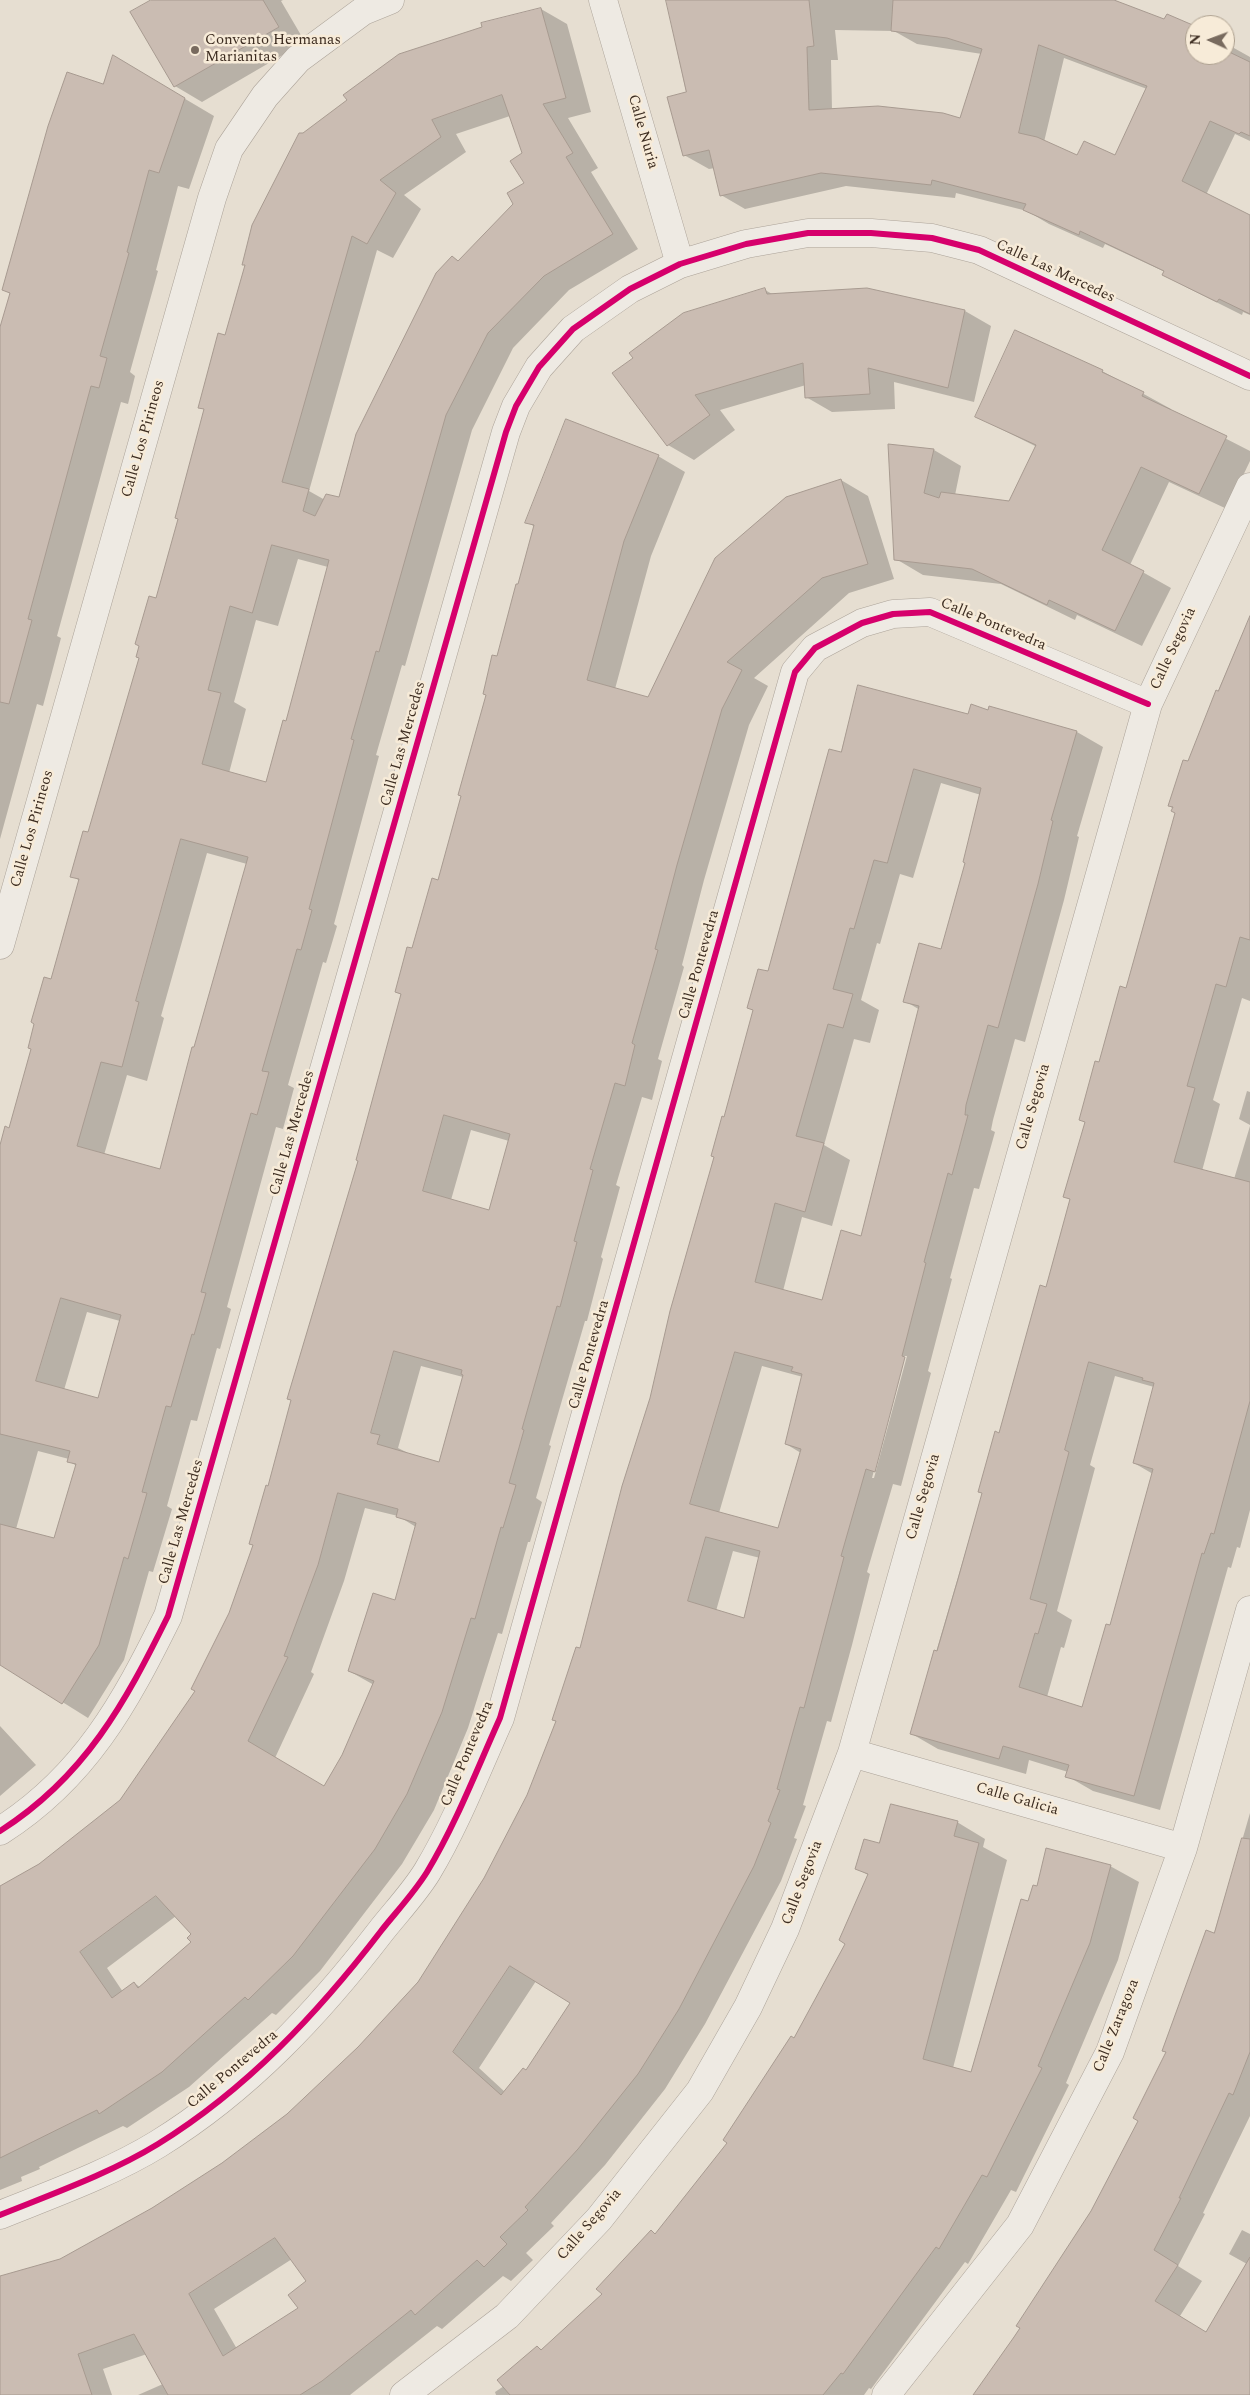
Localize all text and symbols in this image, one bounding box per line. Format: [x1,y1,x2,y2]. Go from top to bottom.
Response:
north arrow [1185,15,1235,65]
place label: Convento Hermanas Marianitas [205,32,341,67]
text: N [1185,33,1206,46]
marker: Convento Hermanas Marianitas [189,44,201,56]
street label: Calle Nuria [623,93,661,171]
street label: Calle Las Mercedes [993,237,1117,307]
street label: Calle Los Pirineos [119,378,169,500]
street label: Calle Pontevedra [938,595,1048,655]
street label: Calle Segovia [1147,605,1201,693]
street label: Calle Las Mercedes [378,679,430,809]
street label: Calle Los Pirineos [8,768,58,890]
street label: Calle Pontevedra [676,908,724,1022]
street label: Calle Segovia [1013,1062,1055,1152]
street label: Calle Las Mercedes [267,1068,319,1198]
street label: Calle Pontevedra [566,1298,614,1412]
street label: Calle Segovia [903,1452,945,1542]
street label: Calle Las Mercedes [156,1457,208,1587]
street label: Calle Pontevedra [438,1699,498,1809]
street label: Calle Galicia [974,1780,1060,1820]
street label: Calle Segovia [779,1838,827,1928]
street label: Calle Zaragoza [1090,1977,1144,2075]
street label: Calle Pontevedra [184,2027,282,2113]
street label: Calle Segovia [554,2186,626,2264]

